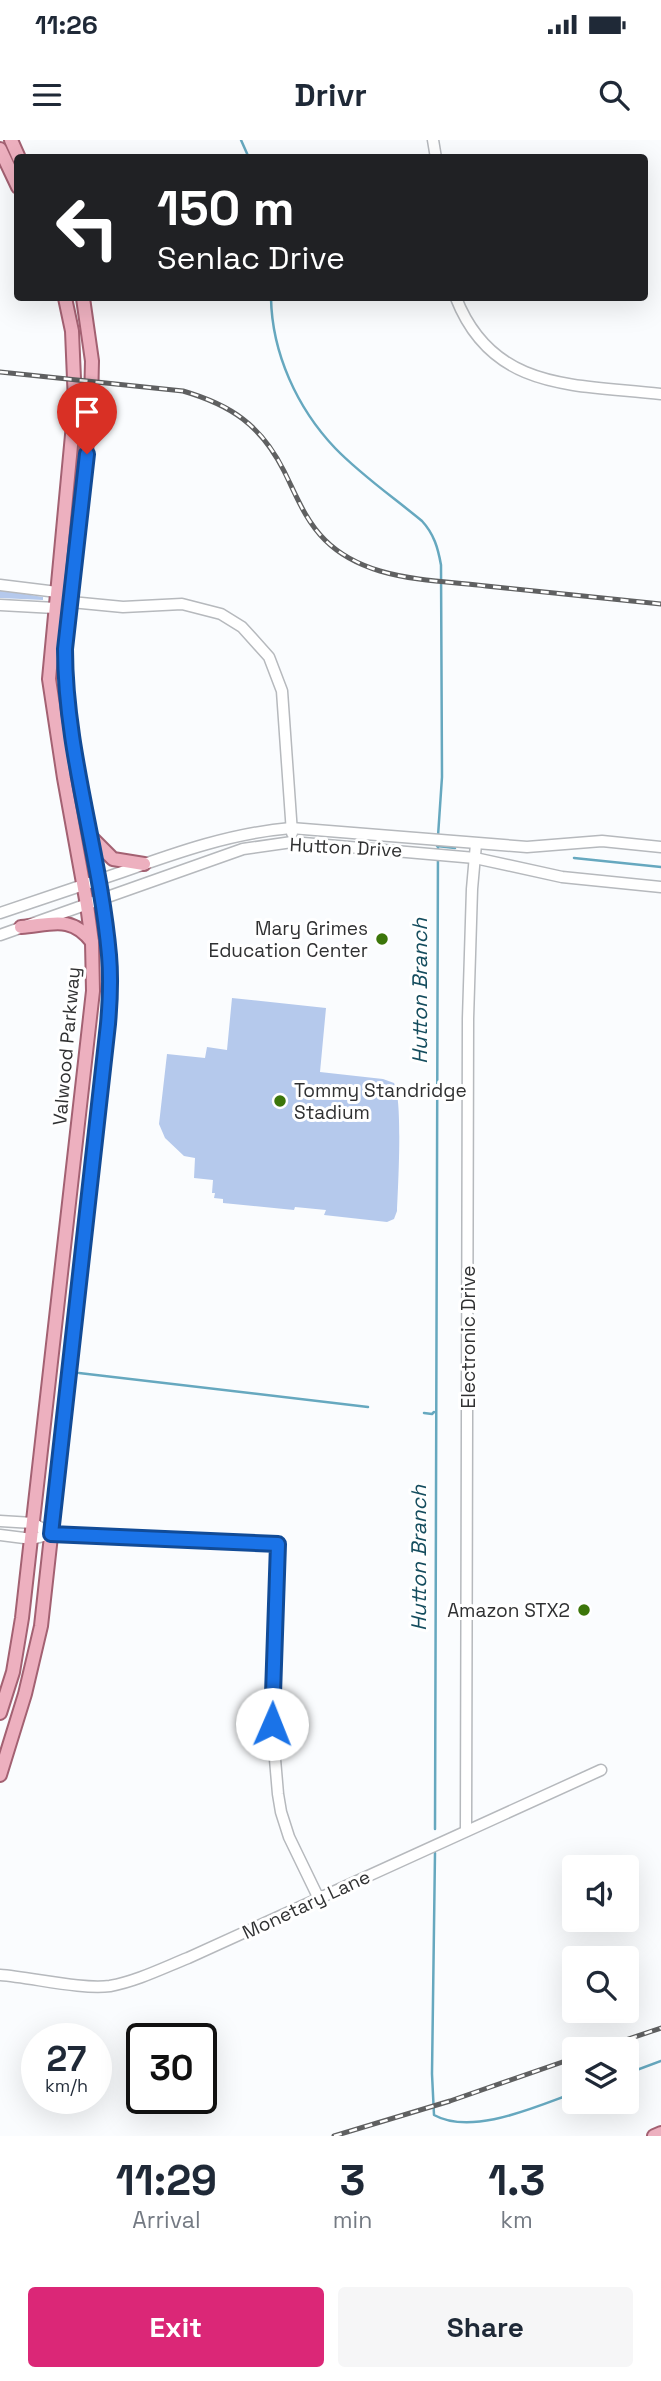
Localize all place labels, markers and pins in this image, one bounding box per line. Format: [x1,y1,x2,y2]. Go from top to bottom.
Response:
pin [57,382,117,454]
place label: Mary Grimes Education Center [208,916,368,963]
marker: Mary Grimes Education Center [374,931,390,947]
place label: Tommy Standridge Stadium [294,1078,467,1125]
marker: Tommy Standridge Stadium [272,1093,288,1109]
place label: Amazon STX2 [447,1598,570,1623]
marker: Amazon STX2 [576,1602,592,1618]

